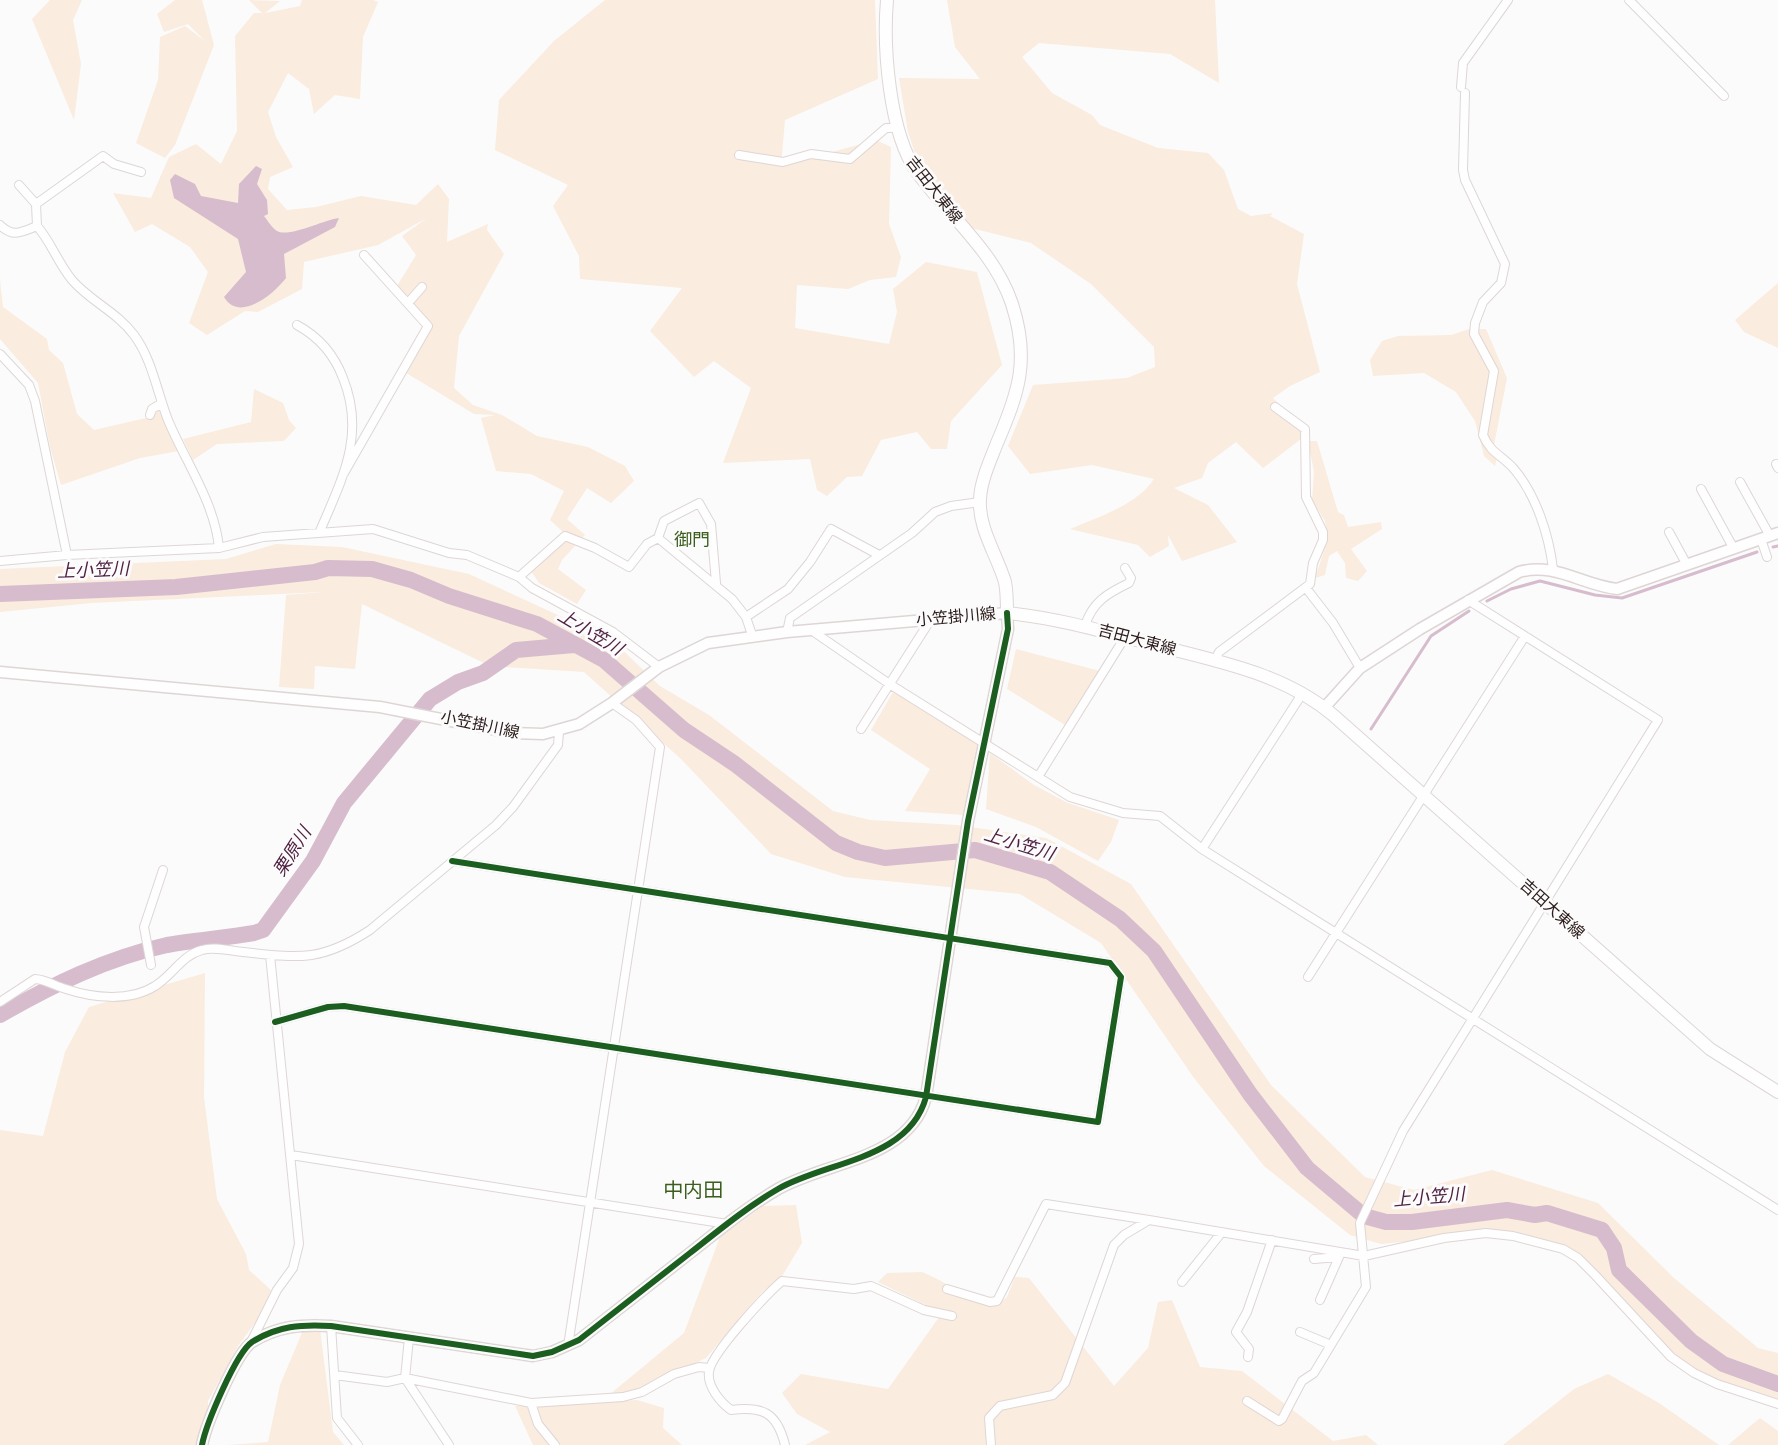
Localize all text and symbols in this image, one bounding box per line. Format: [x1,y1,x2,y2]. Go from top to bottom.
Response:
street label: 吉田大東線 [903,153,966,226]
district label: 御門 [674,530,710,550]
water label: 上小笠川 [57,559,131,581]
water label: 上小笠川 [555,605,628,660]
street label: 小笠掛川線 [915,605,997,628]
street label: 吉田大東線 [1096,621,1178,658]
street label: 小笠掛川線 [439,708,521,741]
water label: 栗原川 [270,822,316,880]
water label: 上小笠川 [982,824,1059,865]
street label: 吉田大東線 [1517,876,1588,942]
district label: 中内田 [663,1180,723,1201]
water label: 上小笠川 [1392,1184,1468,1210]

